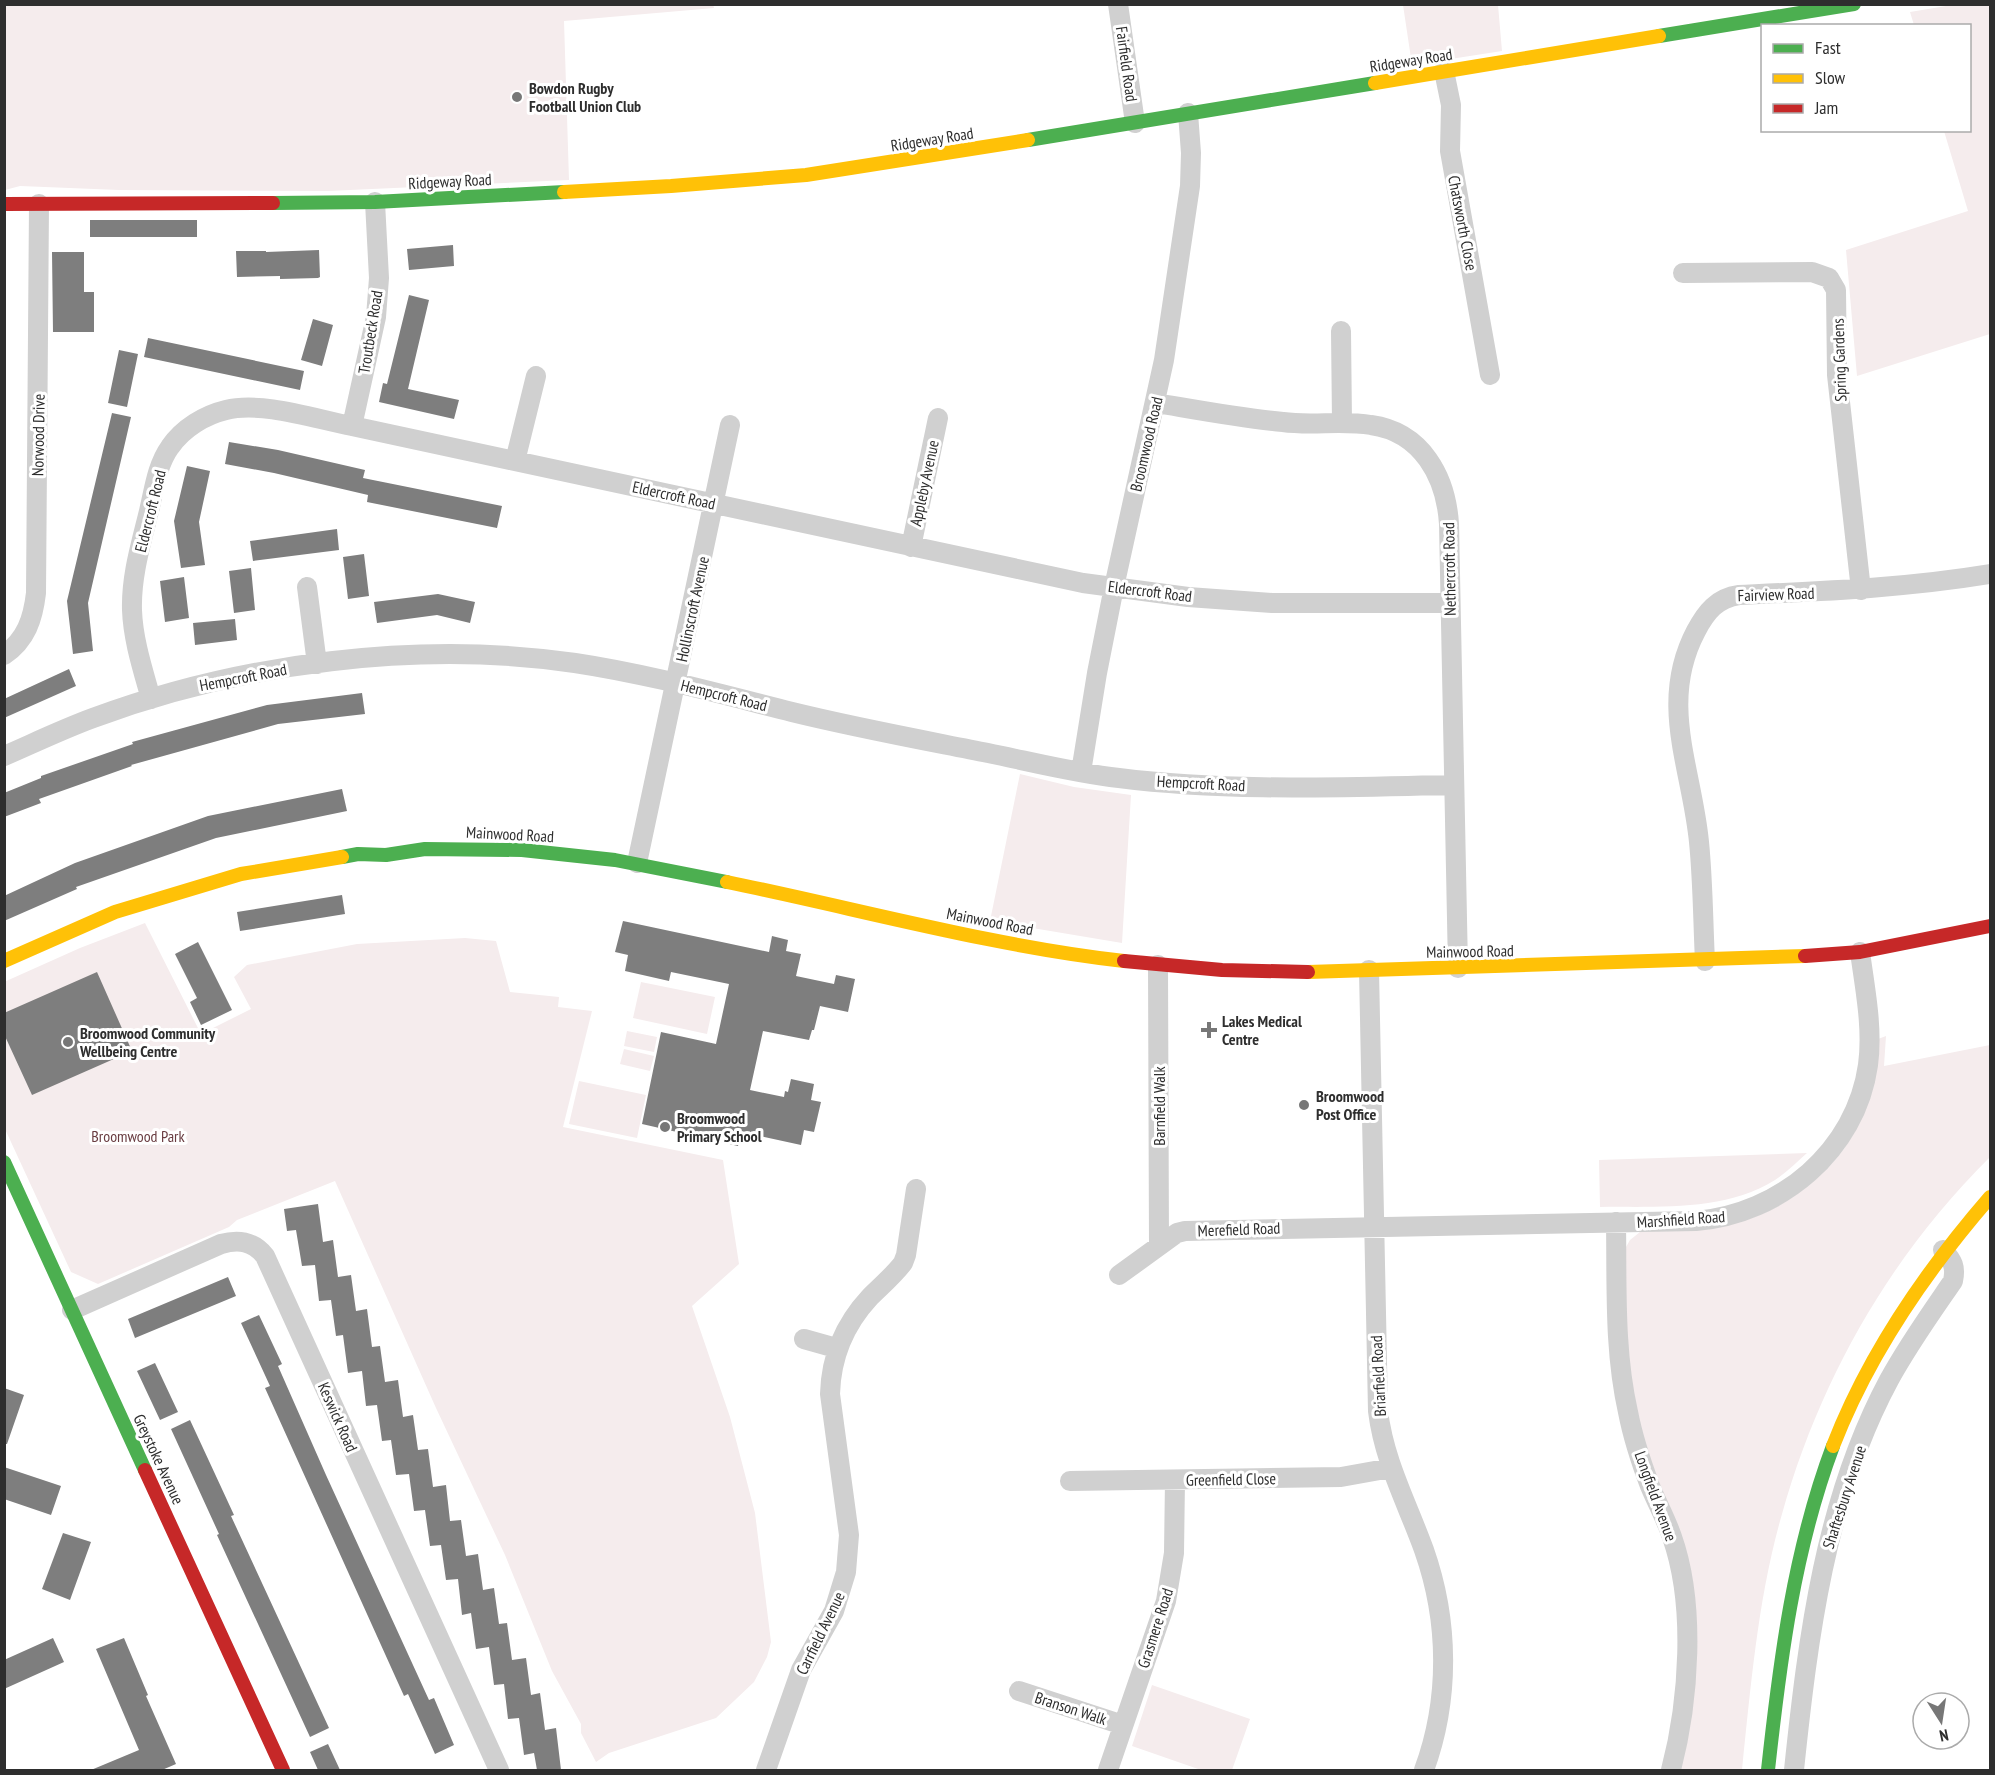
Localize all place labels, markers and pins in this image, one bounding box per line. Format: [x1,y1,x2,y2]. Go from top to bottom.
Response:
place label: Bowdon Rugby Football Union Club [529,78,641,116]
marker: Bowdon Rugby Football Union Club [510,90,524,104]
place label: Lakes Medical Centre [1222,1011,1302,1049]
marker: Lakes Medical Centre [1200,1021,1218,1039]
place label: Broomwood Community Wellbeing Centre [79,1023,216,1061]
marker: Broomwood Community Wellbeing Centre [61,1035,75,1049]
place label: Broomwood Post Office [1316,1086,1384,1124]
marker: Broomwood Post Office [1297,1098,1311,1112]
place label: Broomwood Primary School [677,1108,762,1146]
marker: Broomwood Primary School [658,1120,672,1134]

